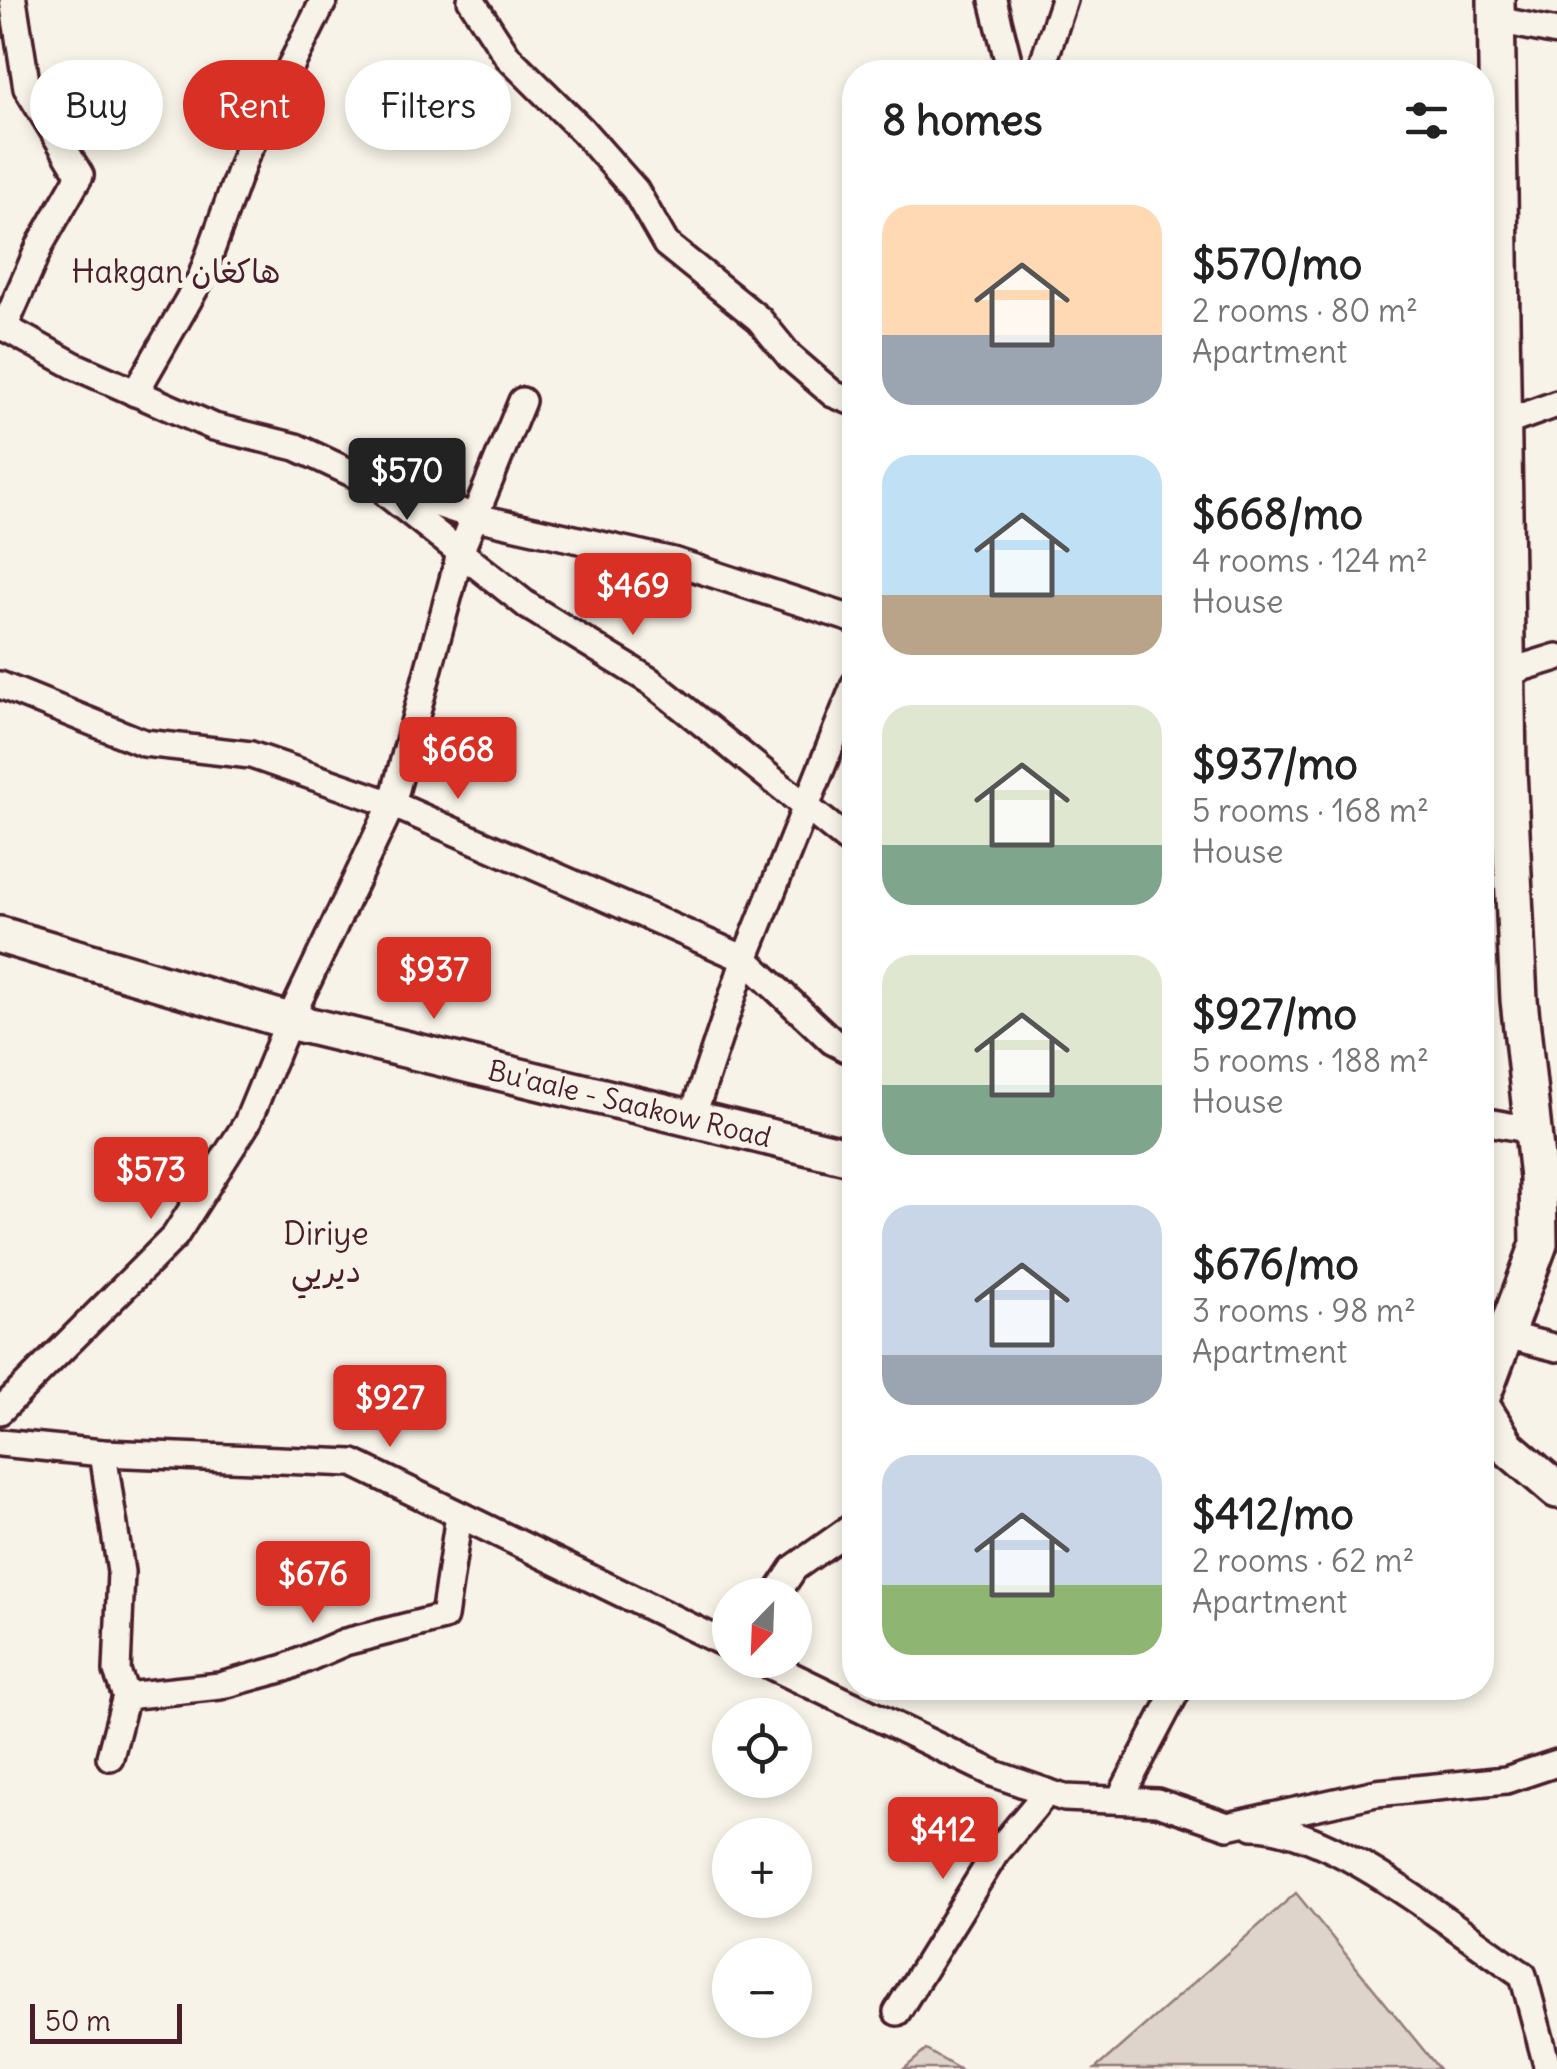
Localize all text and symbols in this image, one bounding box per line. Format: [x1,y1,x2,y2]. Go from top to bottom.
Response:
chip: Buy [30,60,163,150]
chip: Rent [183,60,325,150]
chip: Filters [345,60,511,150]
icon: filters [1399,93,1454,148]
text: 8 homes [882,94,1043,146]
text: $570/mo [1192,238,1362,290]
icon: home [962,245,1082,365]
district label: Hakgan هاكغان [72,251,280,292]
text: 2 rooms · 80 m² [1192,290,1418,331]
text: Apartment [1192,331,1347,372]
pin: $570 [348,438,466,523]
text: $570 [371,450,443,491]
text: $668/mo [1192,488,1363,540]
icon: home [962,495,1082,615]
text: 4 rooms · 124 m² [1192,540,1428,581]
pin: $469 [574,553,692,638]
text: $469 [596,565,670,606]
text: House [1192,581,1283,622]
pin: $668 [399,717,517,802]
text: $668 [421,729,495,770]
text: $937/mo [1192,738,1358,790]
icon: home [962,745,1082,865]
text: 5 rooms · 168 m² [1192,790,1429,831]
text: House [1192,831,1283,872]
pin: $937 [375,937,493,1022]
text: $937 [399,949,469,990]
text: $927/mo [1192,988,1357,1040]
icon: home [962,995,1082,1115]
text: 5 rooms · 188 m² [1192,1040,1429,1081]
street label: Bu'aale - Saakow Road [485,1052,775,1155]
text: House [1192,1081,1283,1122]
pin: $573 [92,1137,210,1222]
text: $573 [116,1149,186,1190]
district label: Diriye ديريي [283,1213,369,1299]
text: $676/mo [1192,1238,1359,1290]
icon: home [962,1245,1082,1365]
text: 3 rooms · 98 m² [1192,1290,1416,1331]
text: Apartment [1192,1331,1347,1372]
pin: $927 [331,1365,449,1450]
text: $927 [355,1377,425,1418]
text: $412/mo [1192,1488,1354,1540]
icon: home [962,1495,1082,1615]
text: 2 rooms · 62 m² [1192,1540,1415,1581]
pin: $676 [254,1541,372,1626]
text: $676 [278,1553,348,1594]
north arrow [712,1578,812,1678]
map controls [712,1578,812,2038]
text: Apartment [1192,1581,1347,1622]
button: locate [712,1698,812,1798]
pin: $412 [884,1797,1002,1882]
text: $412 [910,1809,976,1850]
button: + [712,1818,812,1918]
button: − [712,1938,812,2038]
scale bar [30,1999,182,2044]
text: 50 m [45,2003,111,2039]

